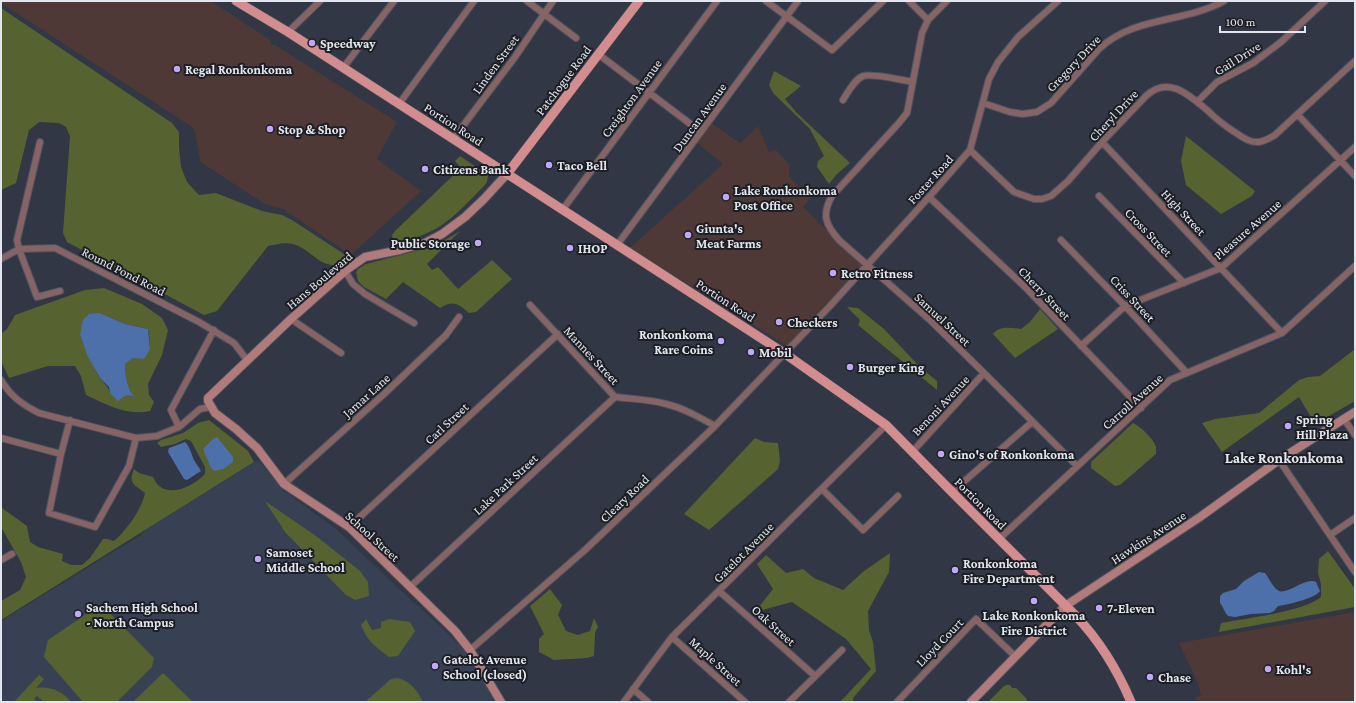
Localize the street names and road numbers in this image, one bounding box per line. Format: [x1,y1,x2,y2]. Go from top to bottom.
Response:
street label: Linden Street [469,31,522,97]
street label: Gregory Drive [1043,32,1104,95]
street label: Gail Drive [1211,38,1263,79]
street label: Patchogue Road [532,43,594,118]
street label: Creighton Avenue [598,56,665,140]
street label: Duncan Avenue [669,80,730,155]
street label: Cheryl Drive [1086,86,1141,144]
street label: Portion Road [421,100,486,149]
street label: Foster Road [904,152,956,207]
street label: High Street [1158,186,1209,239]
street label: Pleasure Avenue [1211,196,1284,263]
street label: Cross Street [1122,205,1176,260]
street label: Round Pond Road [79,244,168,299]
street label: Hans Boulevard [283,248,356,312]
street label: Cherry Street [1015,263,1074,324]
street label: Criss Street [1107,272,1159,325]
street label: Portion Road [693,276,758,325]
street label: Samuel Street [911,290,974,350]
street label: Mannes Street [561,323,623,388]
street label: Jamar Lane [339,370,393,421]
street label: Carroll Avenue [1099,370,1166,433]
street label: Benoni Avenue [908,372,972,439]
street label: Carl Street [421,399,472,447]
street label: Lake Park Street [470,450,541,518]
street label: Cleary Road [597,471,652,525]
street label: Portion Road [952,474,1010,533]
street label: Hawkins Avenue [1108,507,1189,567]
street label: School Street [343,508,403,565]
street label: Gatelot Avenue [710,519,777,586]
street label: Oak Street [749,602,799,649]
street label: Lloyd Court [913,615,967,670]
street label: Maple Street [686,634,746,689]

